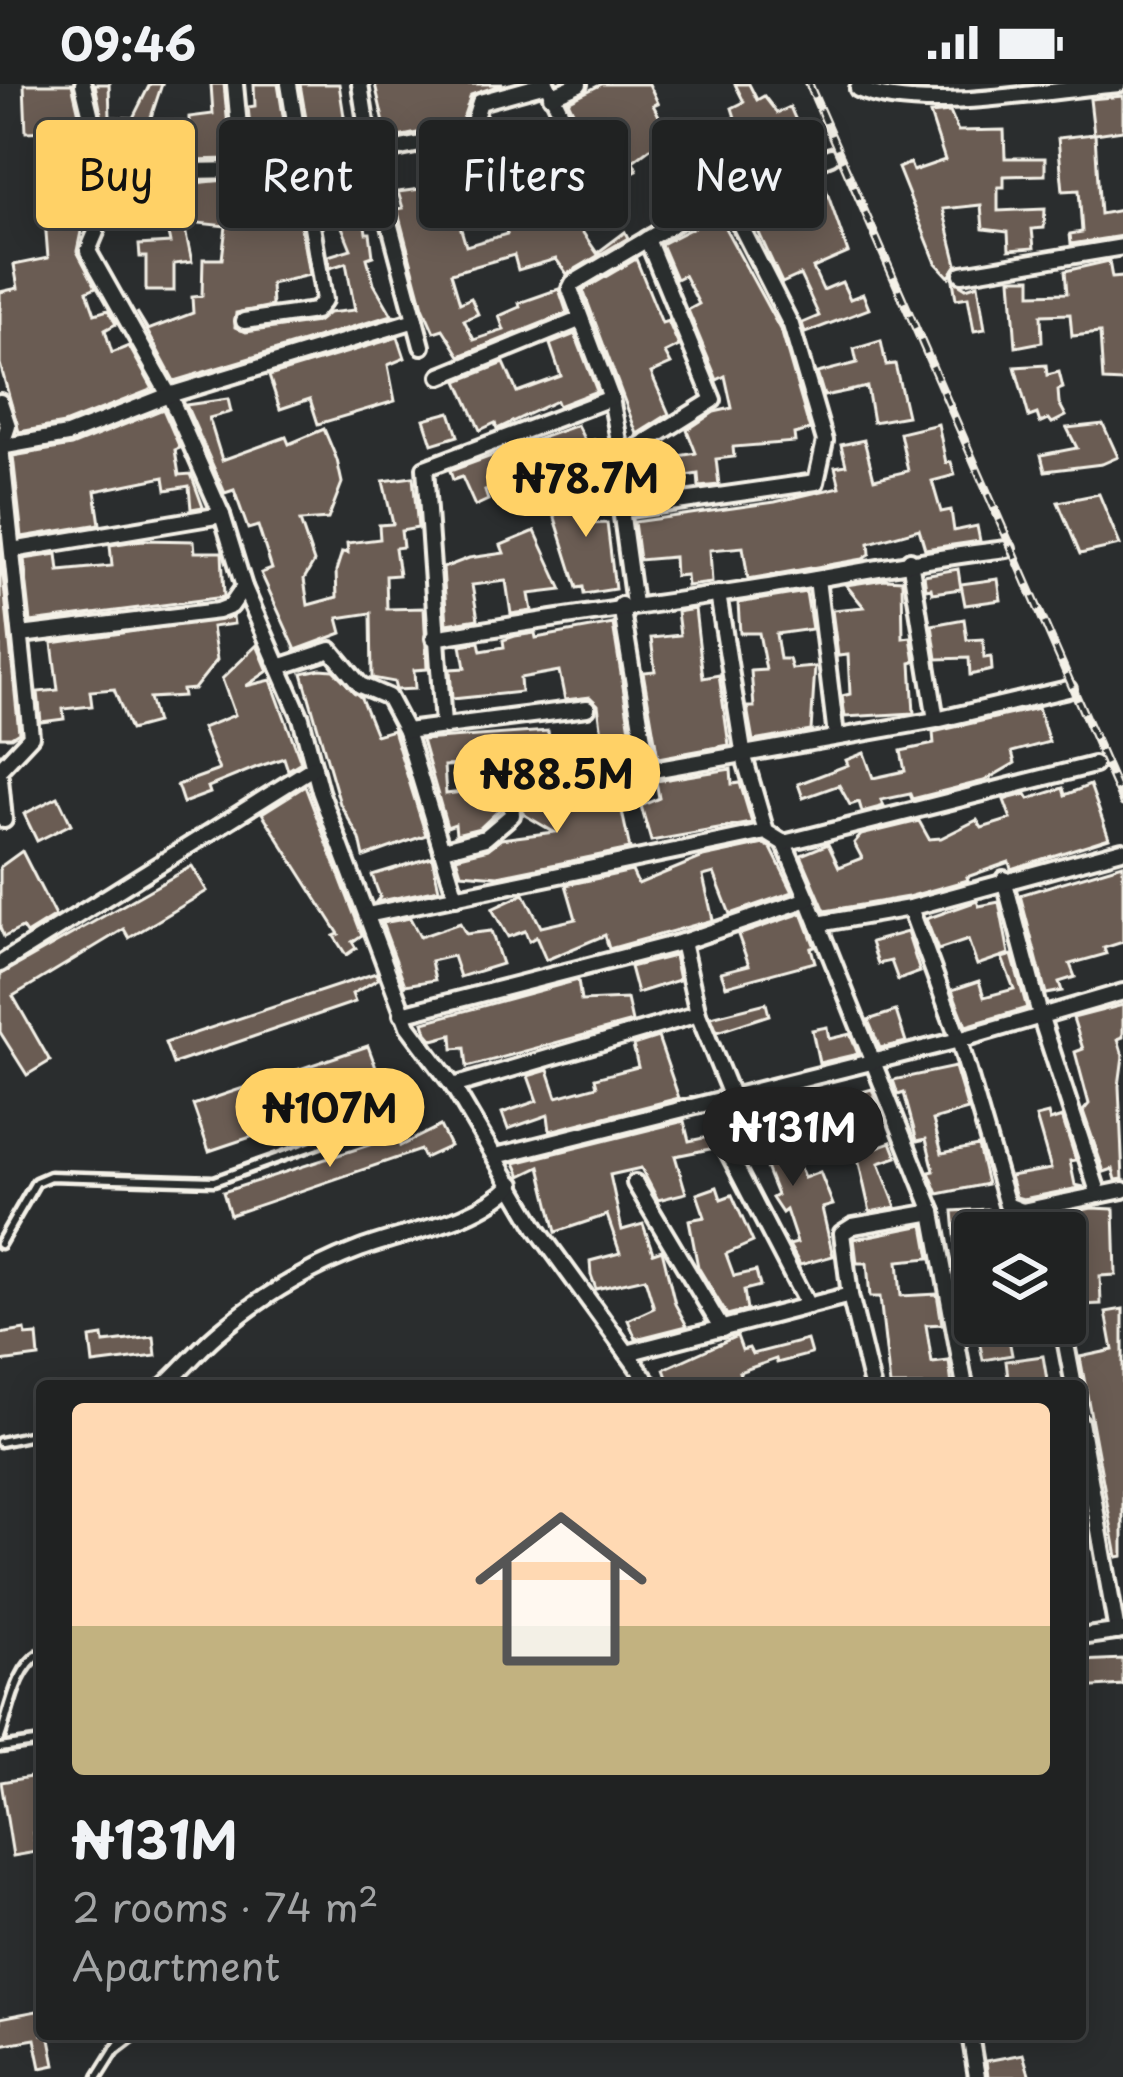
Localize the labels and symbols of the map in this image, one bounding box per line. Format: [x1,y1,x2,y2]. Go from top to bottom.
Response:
pin: ₦78.7M [488,438,684,540]
pin: ₦88.5M [459,734,655,836]
pin: ₦107M [246,1068,414,1170]
pin: ₦131M [709,1087,877,1189]

